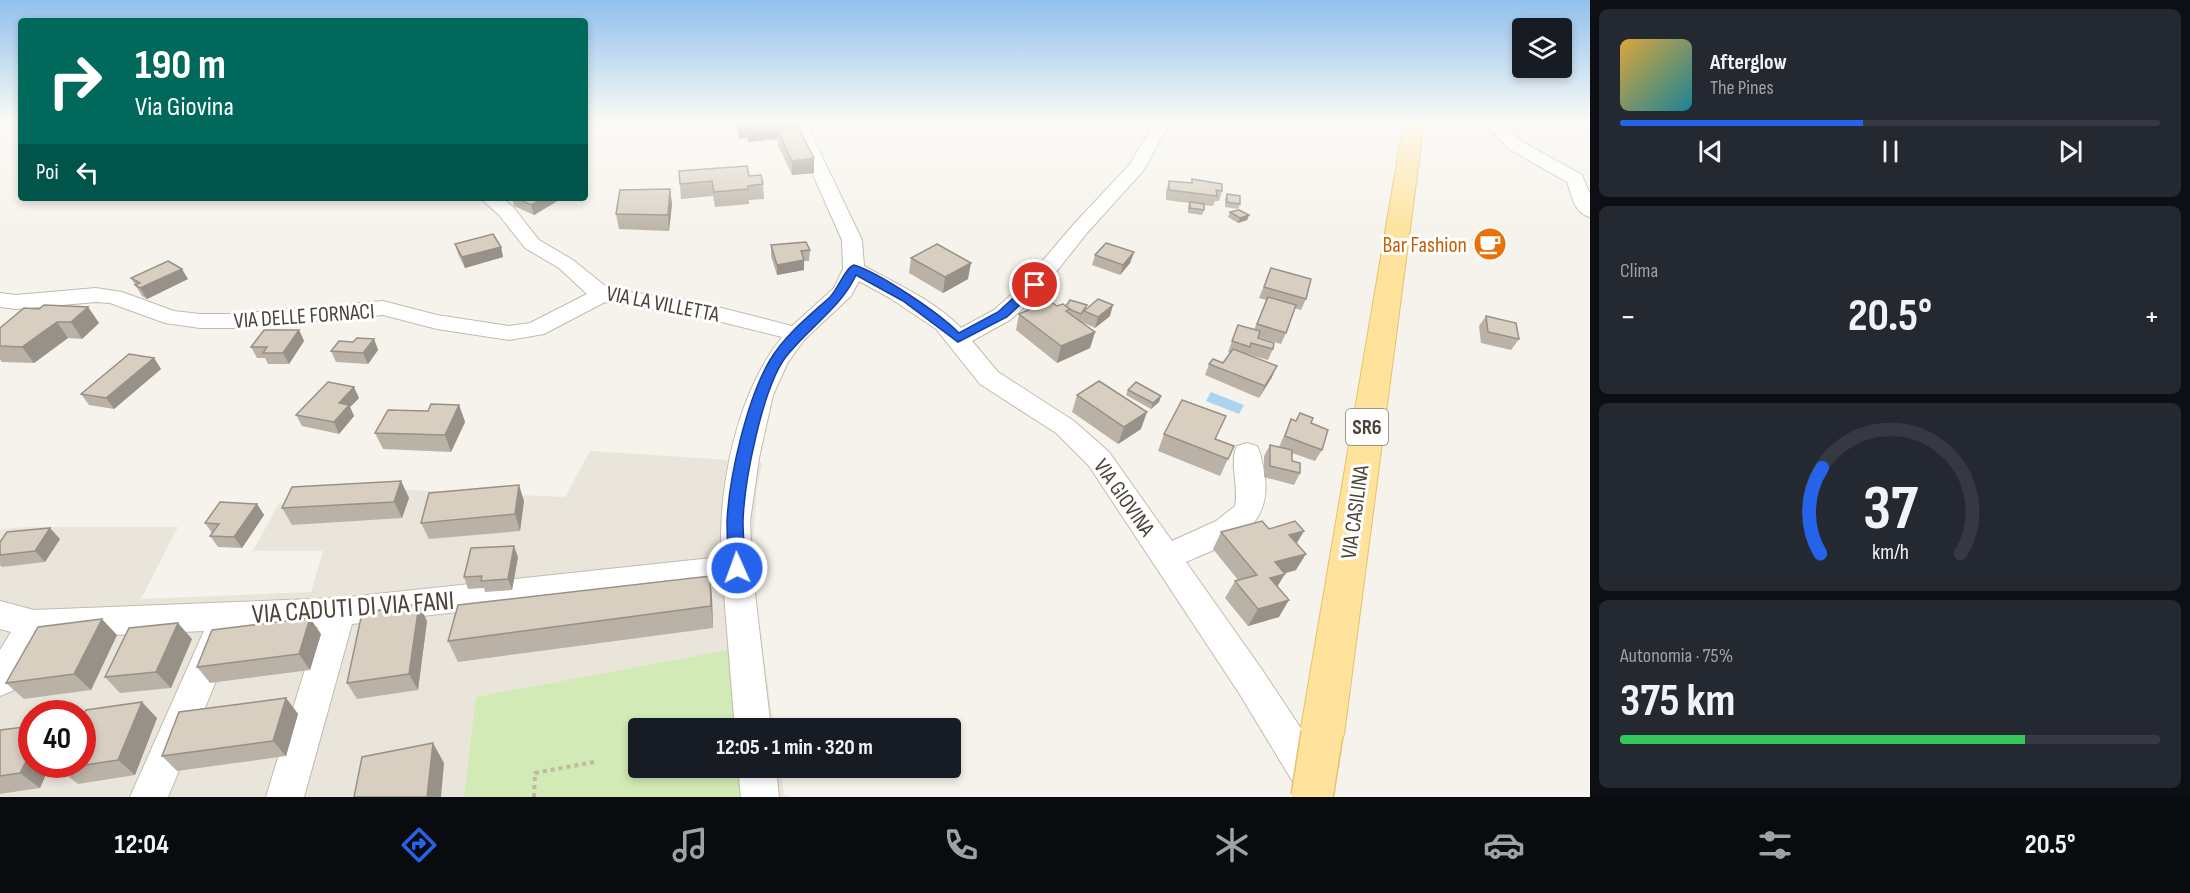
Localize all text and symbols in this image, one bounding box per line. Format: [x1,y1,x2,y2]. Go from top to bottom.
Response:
map controls [1512,18,1572,78]
button: layers [1512,18,1572,78]
text: 190 m [135,40,226,91]
icon: right [36,42,114,120]
text: Afterglow [1710,49,1787,76]
text: The Pines [1710,76,1774,100]
text: Via Giovina [135,91,234,123]
icon: previous [1694,135,1727,168]
icon: pause [1874,135,1907,168]
icon: next [2054,135,2087,168]
icon: left [71,156,104,189]
text: Poi [36,159,59,186]
cafe icon: Bar Fashion [1472,226,1508,262]
place label: Bar Fashion [1382,232,1467,259]
pin [1009,259,1060,310]
text: Clima [1620,259,1658,283]
icon: arrive [1018,268,1051,301]
street label: VIA LA VILLETTA [604,280,722,329]
text: 20.5° [1848,289,1932,344]
text: − [1620,297,1636,337]
text: + [2144,297,2160,337]
street label: VIA DELLE FORNACI [233,298,375,335]
road number: SR6 [1346,409,1388,445]
street label: VIA GIOVINA [1087,454,1161,542]
street label: VIA CASILINA [1336,463,1376,561]
text: 37 [1862,472,1918,547]
position arrow [705,536,769,600]
text: km/h [1871,540,1909,565]
street label: VIA CADUTI DI VIA FANI [251,585,455,631]
text: Autonomia · 75% [1620,644,1733,668]
text: 375 km [1620,674,1735,729]
speed limit sign: 40 [18,700,96,778]
text: 12:05 · 1 min · 320 m [716,734,873,761]
icon: directions [398,824,440,866]
icon: music [669,824,711,866]
icon: phone [940,824,982,866]
icon: climate [1211,824,1253,866]
icon: car [1483,824,1525,866]
icon: filters [1754,824,1796,866]
text: 12:04 [115,829,169,861]
text: 20.5° [2025,829,2075,861]

